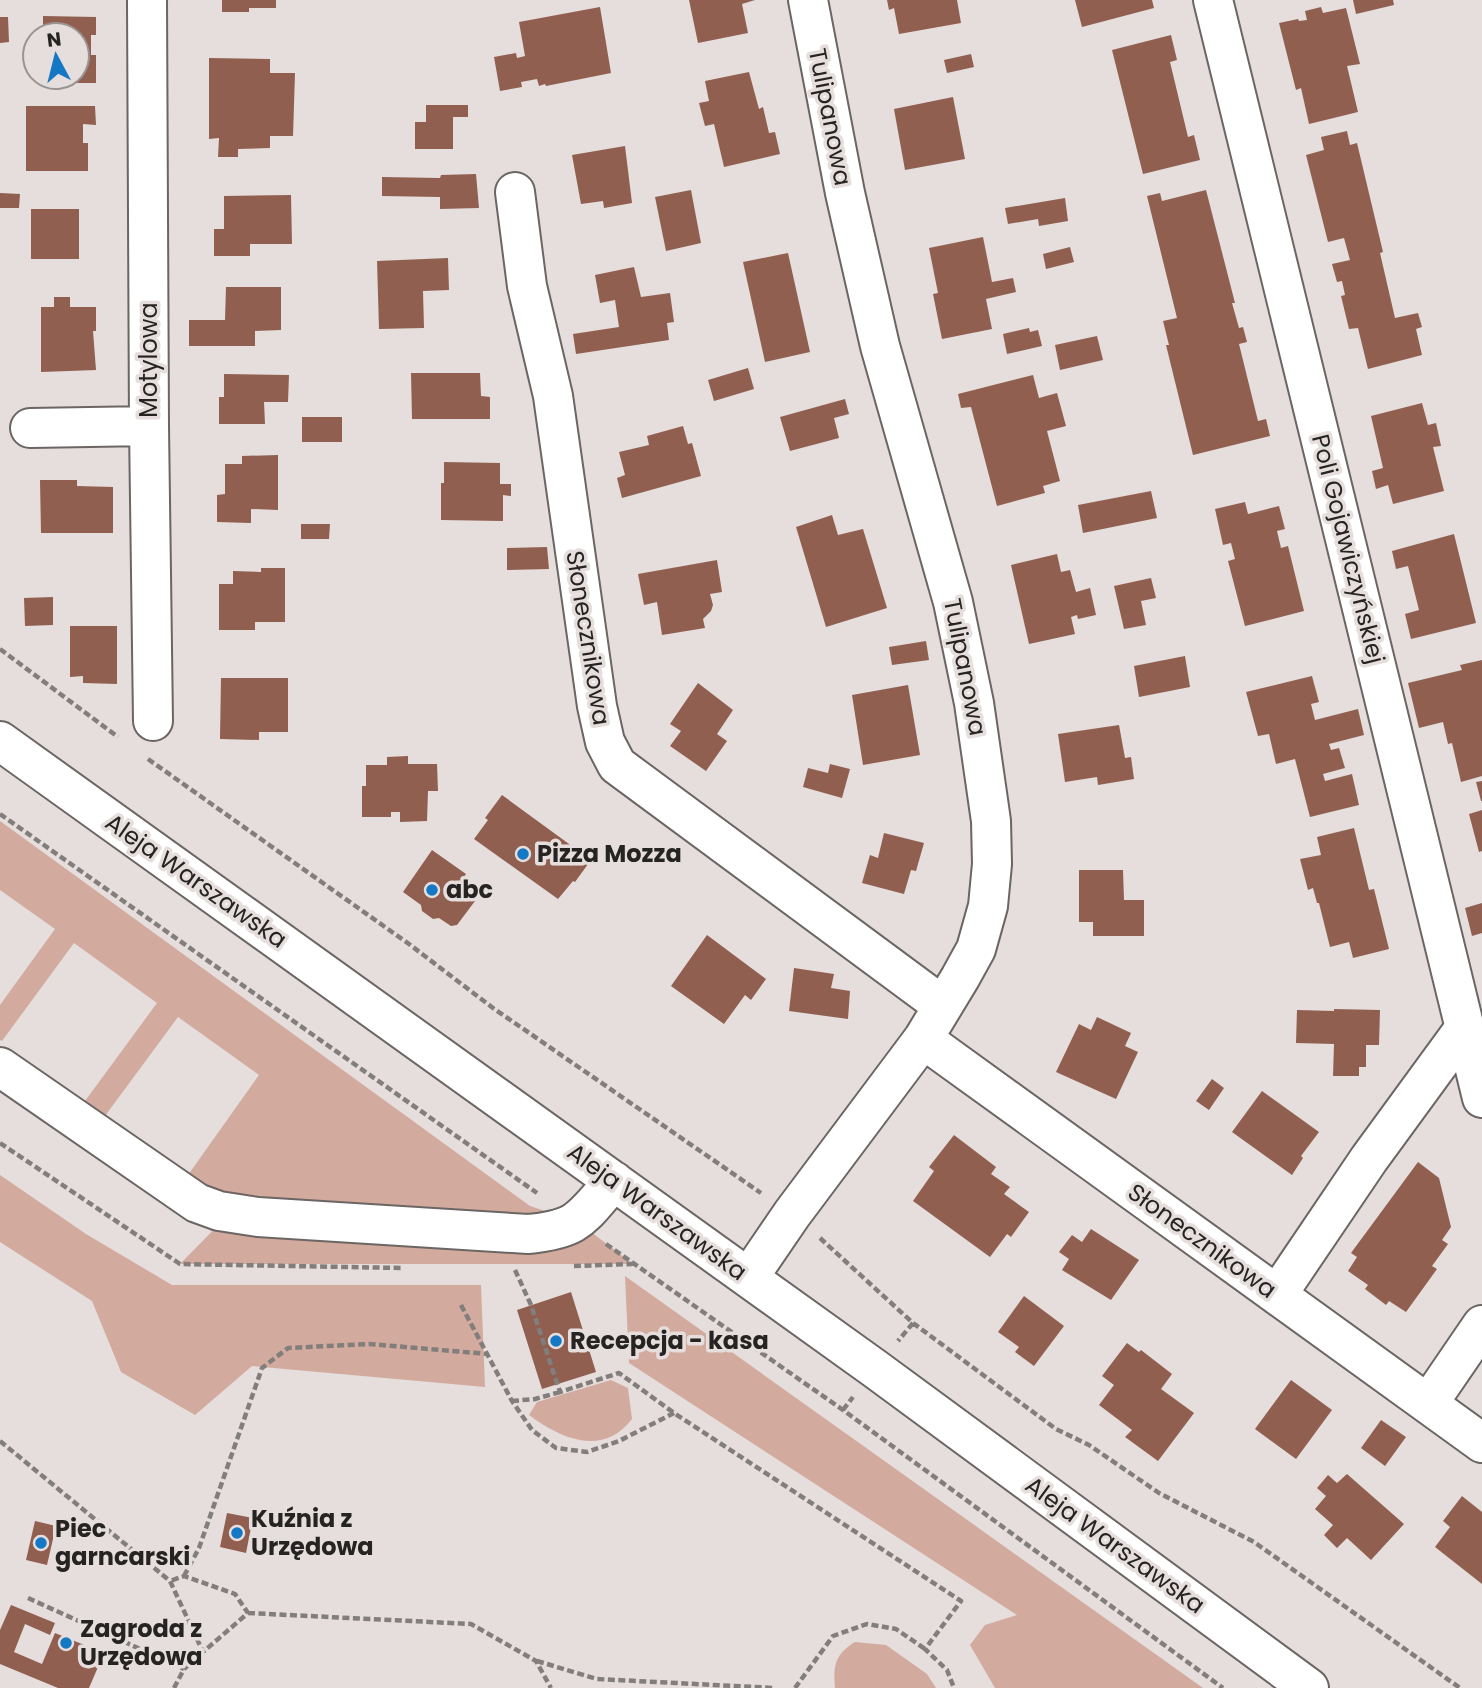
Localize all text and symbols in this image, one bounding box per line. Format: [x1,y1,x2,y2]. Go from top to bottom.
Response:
north arrow [21,21,91,91]
text: N [45,25,63,54]
street label: Tulipanowa [801,45,860,188]
street label: Motylowa [132,302,165,418]
street label: Poli Gojawiczyńskiej [1304,431,1393,667]
street label: Słonecznikowa [558,548,619,727]
street label: Tulipanowa [936,595,995,738]
street label: Aleja Warszawska [99,806,294,956]
place label: Pizza Mozza [537,837,682,870]
marker: Pizza Mozza [515,846,531,862]
place label: abc [446,873,493,906]
marker: abc [424,882,440,898]
street label: Aleja Warszawska [561,1135,754,1288]
street label: Słonecznikowa [1121,1175,1283,1306]
place label: Recepcja - kasa [570,1324,769,1357]
marker: Recepcja - kasa [548,1333,564,1349]
street label: Aleja Warszawska [1019,1468,1212,1621]
place label: Kuźnia z Urzędowa [251,1502,374,1563]
place label: Piec garncarski [55,1512,190,1573]
marker: Kuźnia z Urzędowa [229,1525,245,1541]
marker: Piec garncarski [33,1535,49,1551]
place label: Zagroda z Urzędowa [80,1612,203,1673]
marker: Zagroda z Urzędowa [58,1635,74,1651]

